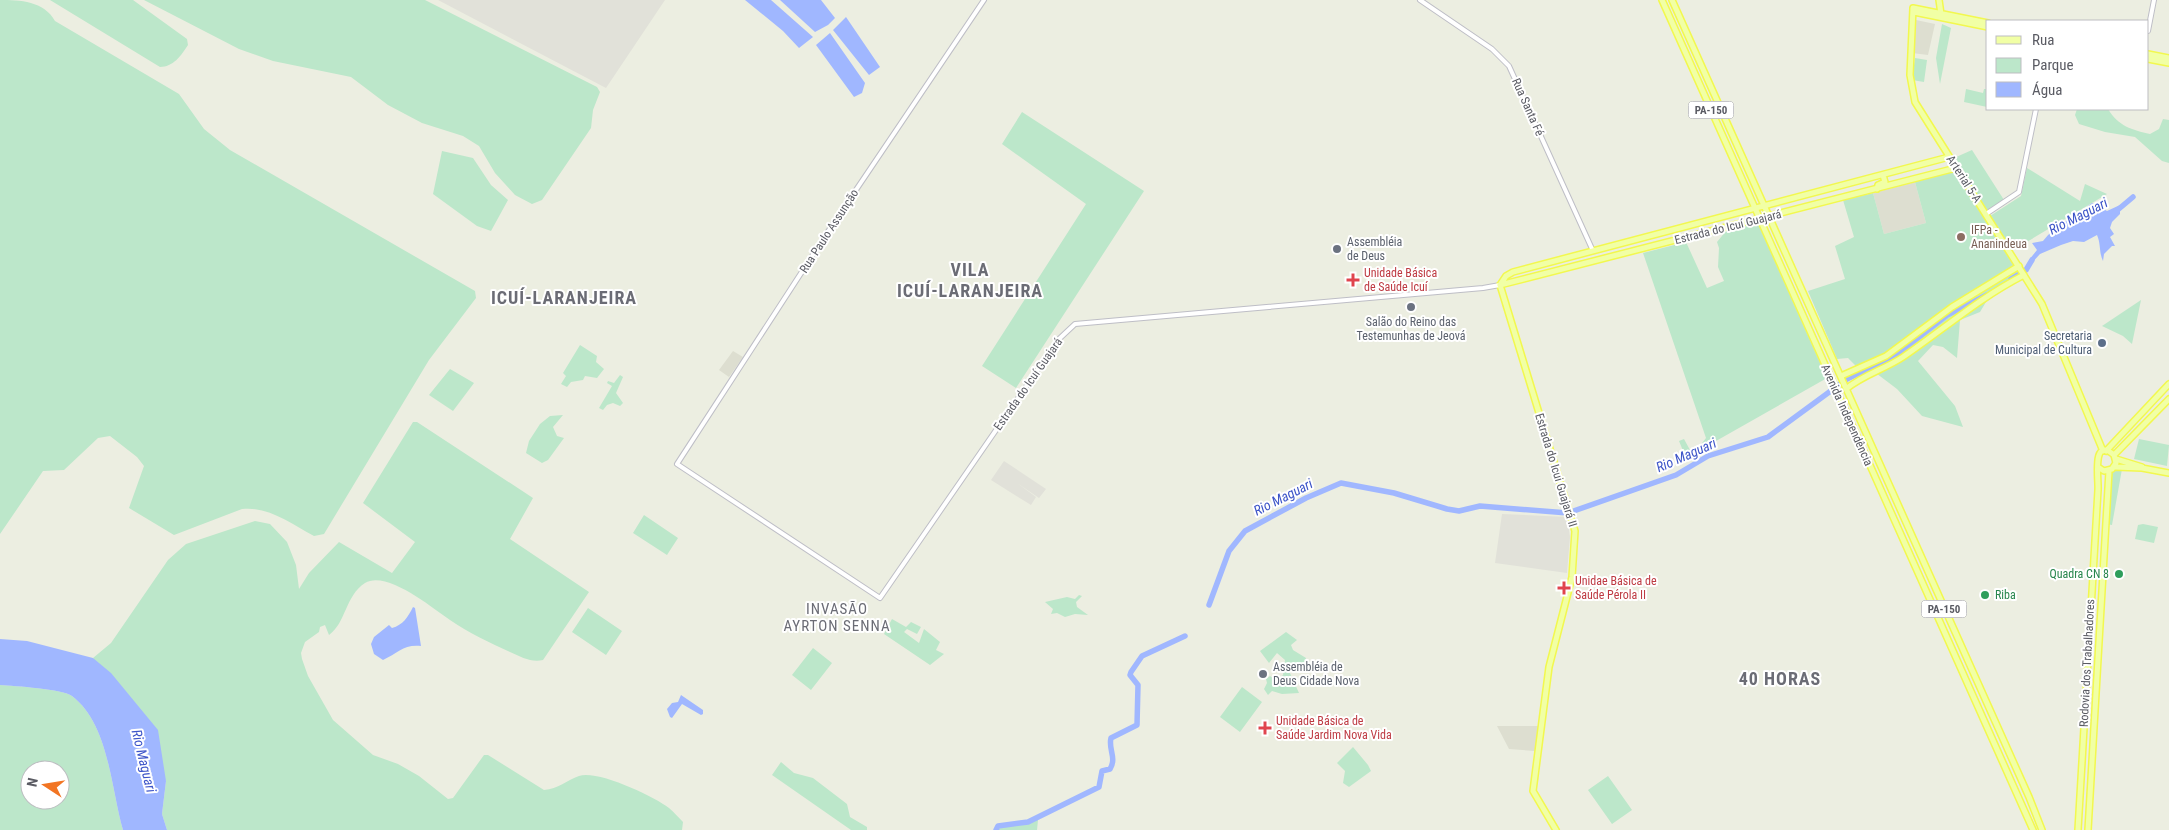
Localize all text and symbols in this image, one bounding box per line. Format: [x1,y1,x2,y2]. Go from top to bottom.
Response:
legend [1986,20,2149,110]
text: Rua [2032,31,2054,49]
text: Parque [2032,56,2074,74]
street label: Rua Santa Fé [1509,76,1547,138]
text: Água [2032,81,2062,99]
road number: PA-150 [1688,102,1734,118]
street label: Arterial 5-A [1944,153,1984,205]
street label: Rua Paulo Assunção [797,186,861,276]
water label: Rio Maguari [2046,194,2111,238]
street label: Estrada do Icuí Guajará [1673,207,1783,247]
place label: IFPa - Ananindeua [1971,223,2027,251]
marker: IFPa - Ananindeua [1955,231,1967,243]
place label: Assembléia de Deus [1347,235,1403,263]
marker: Assembléia de Deus [1331,243,1343,255]
district label: VILA ICUÍ-LARANJEIRA [897,259,1043,301]
place label: Unidade Básica de Saúde Icuí [1364,266,1437,294]
marker: Unidade Básica de Saúde Icuí [1346,273,1360,287]
district label: ICUÍ-LARANJEIRA [491,287,637,308]
marker: Salão do Reino das Testemunhas de Jeová [1405,301,1417,313]
place label: Salão do Reino das Testemunhas de Jeová [1357,315,1466,343]
place label: Secretaria Municipal de Cultura [1995,329,2092,357]
street label: Estrada do Icuí Guajará [991,335,1065,433]
marker: Secretaria Municipal de Cultura [2096,337,2108,349]
street label: Avenida Independência [1818,362,1876,468]
street label: Estrada do Icui Guajará II [1532,411,1580,529]
water label: Rio Maguari [1653,434,1719,475]
water label: Rio Maguari [1251,475,1316,519]
place label: Quadra CN 8 [2049,567,2109,581]
marker: Quadra CN 8 [2113,568,2125,580]
place label: Unidae Básica de Saúde Pérola II [1575,574,1657,602]
marker: Unidae Básica de Saúde Pérola II [1557,581,1571,595]
place label: Riba [1995,588,2016,602]
marker: Riba [1979,589,1991,601]
street label: Rodovia dos Trabalhadores [2077,599,2097,727]
district label: INVASÃO AYRTON SENNA [783,600,891,635]
road number: PA-150 [1922,600,1966,618]
place label: Assembléia de Deus Cidade Nova [1273,660,1360,688]
marker: Assembléia de Deus Cidade Nova [1257,668,1269,680]
district label: 40 HORAS [1739,668,1821,689]
place label: Unidade Básica de Saúde Jardim Nova Vida [1276,714,1392,742]
marker: Unidade Básica de Saúde Jardim Nova Vida [1258,721,1272,735]
water label: Rio Maguari [128,728,160,795]
north arrow [20,760,70,810]
text: N [24,776,41,788]

